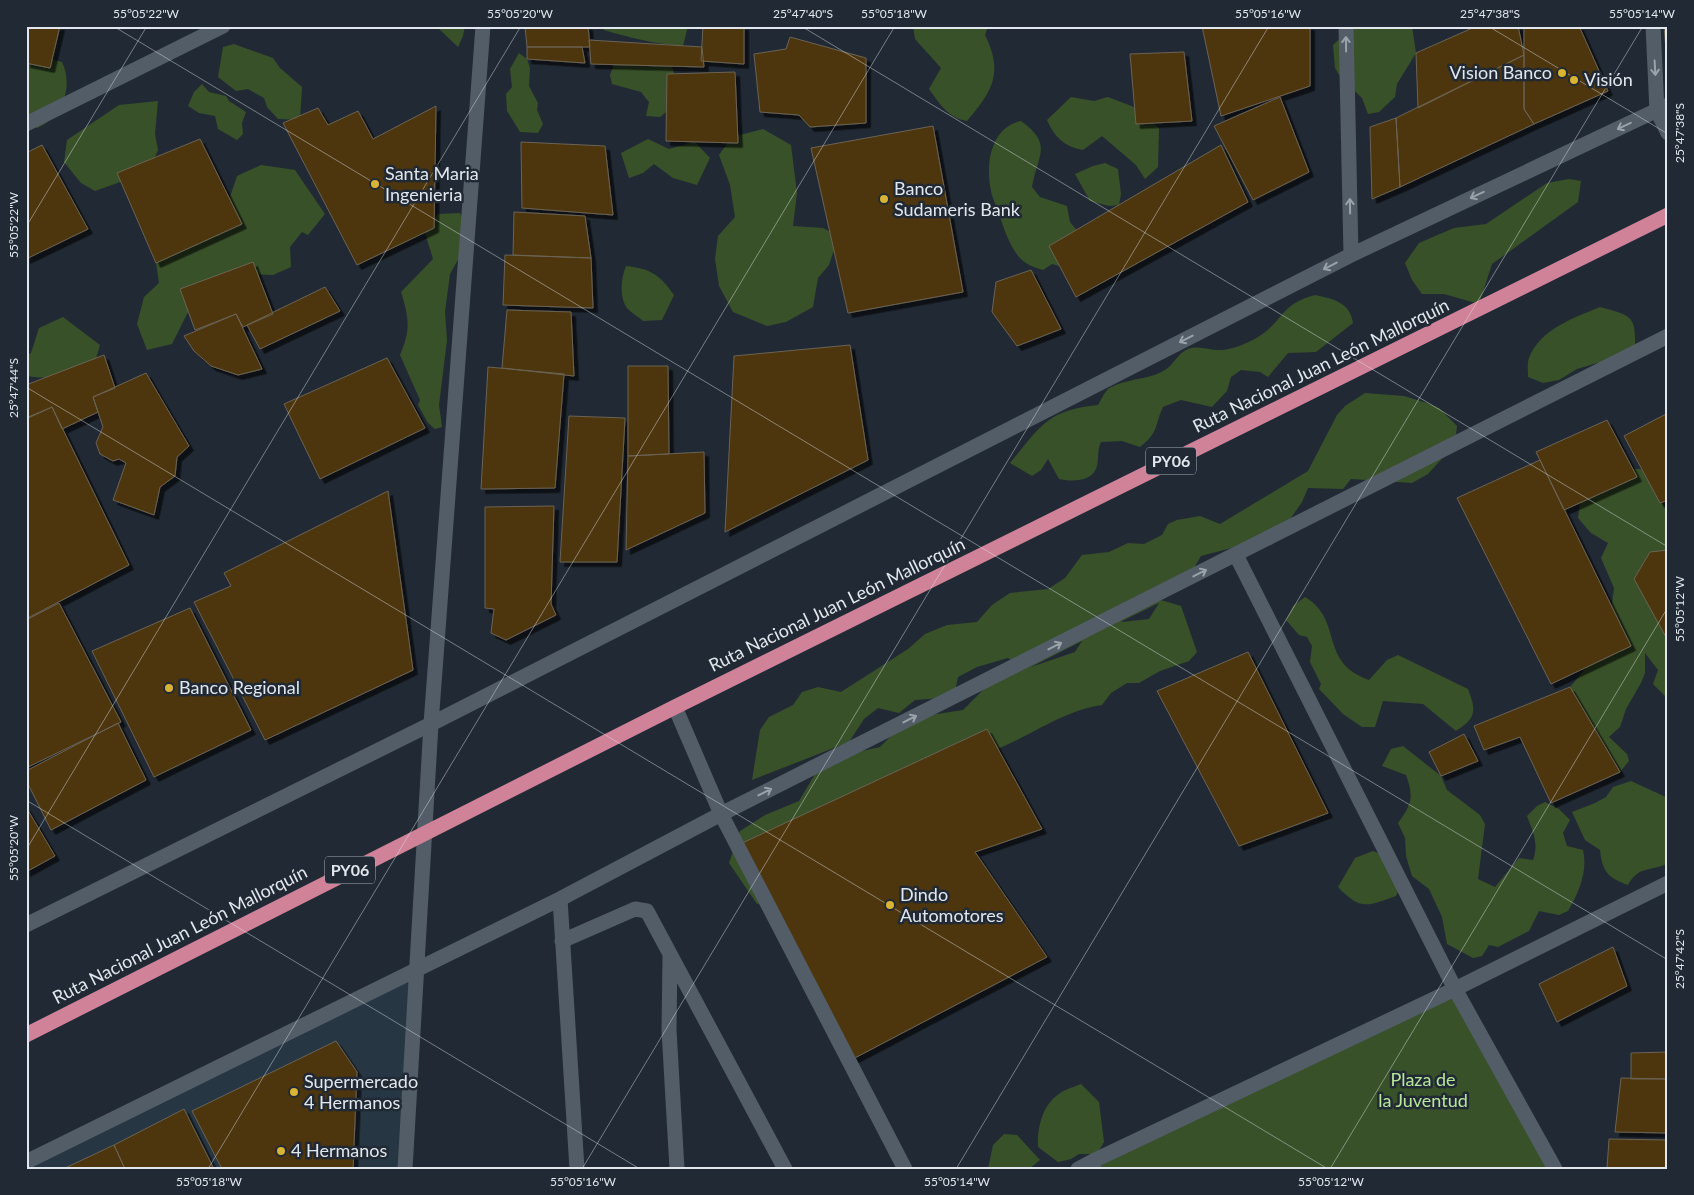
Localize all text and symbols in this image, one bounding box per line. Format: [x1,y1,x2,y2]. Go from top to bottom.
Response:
text: 55°05'22"W [113,6,180,21]
text: 55°05'20"W [487,6,554,21]
text: 25°47'40"S [773,6,833,21]
text: 55°05'18"W [861,6,928,21]
text: 55°05'16"W [1235,6,1302,21]
text: 25°47'38"S [1460,6,1520,21]
text: 55°05'14"W [1609,6,1676,21]
one-way arrow [1342,36,1351,52]
one-way arrow [1650,60,1659,76]
place label: Vision Banco [1449,61,1552,83]
marker: Vision Banco [1556,67,1568,79]
place label: Visión [1584,68,1633,90]
marker: Visión [1568,74,1580,86]
text: 25°47'38"S [1672,103,1687,163]
one-way arrow [1617,122,1632,131]
place label: Santa Maria Ingenieria [385,162,479,205]
place label: Banco Sudameris Bank [894,177,1021,220]
marker: Santa Maria Ingenieria [369,178,381,190]
text: 55°05'22"W [6,191,21,258]
one-way arrow [1470,191,1485,200]
marker: Banco Sudameris Bank [878,193,890,205]
one-way arrow [1345,198,1355,214]
one-way arrow [1323,261,1338,271]
street label: Ruta Nacional Juan León Mallorquín [1189,293,1452,437]
one-way arrow [1178,334,1193,344]
text: 25°47'44"S [6,358,21,418]
road number: PY06 [1146,448,1196,474]
street label: Ruta Nacional Juan León Mallorquín [705,532,968,676]
one-way arrow [1193,568,1208,578]
text: 55°05'12"W [1672,575,1687,642]
one-way arrow [1047,641,1062,650]
place label: Banco Regional [179,676,300,698]
marker: Banco Regional [163,682,175,694]
one-way arrow [902,714,917,723]
one-way arrow [757,787,772,796]
text: 55°05'20"W [6,814,21,881]
road number: PY06 [325,856,375,884]
street label: Ruta Nacional Juan León Mallorquín [49,860,310,1008]
place label: Dindo Automotores [900,883,1004,926]
marker: Dindo Automotores [884,899,896,911]
text: 25°47'42"S [1672,929,1687,989]
park label: Plaza de la Juventud [1378,1068,1468,1111]
place label: Supermercado 4 Hermanos [304,1070,418,1113]
marker: Supermercado 4 Hermanos [288,1086,300,1098]
place label: 4 Hermanos [291,1139,388,1161]
marker: 4 Hermanos [275,1145,287,1157]
text: 55°05'18"W [176,1174,243,1189]
text: 55°05'16"W [550,1174,617,1189]
text: 55°05'14"W [924,1174,991,1189]
text: 55°05'12"W [1298,1174,1365,1189]

